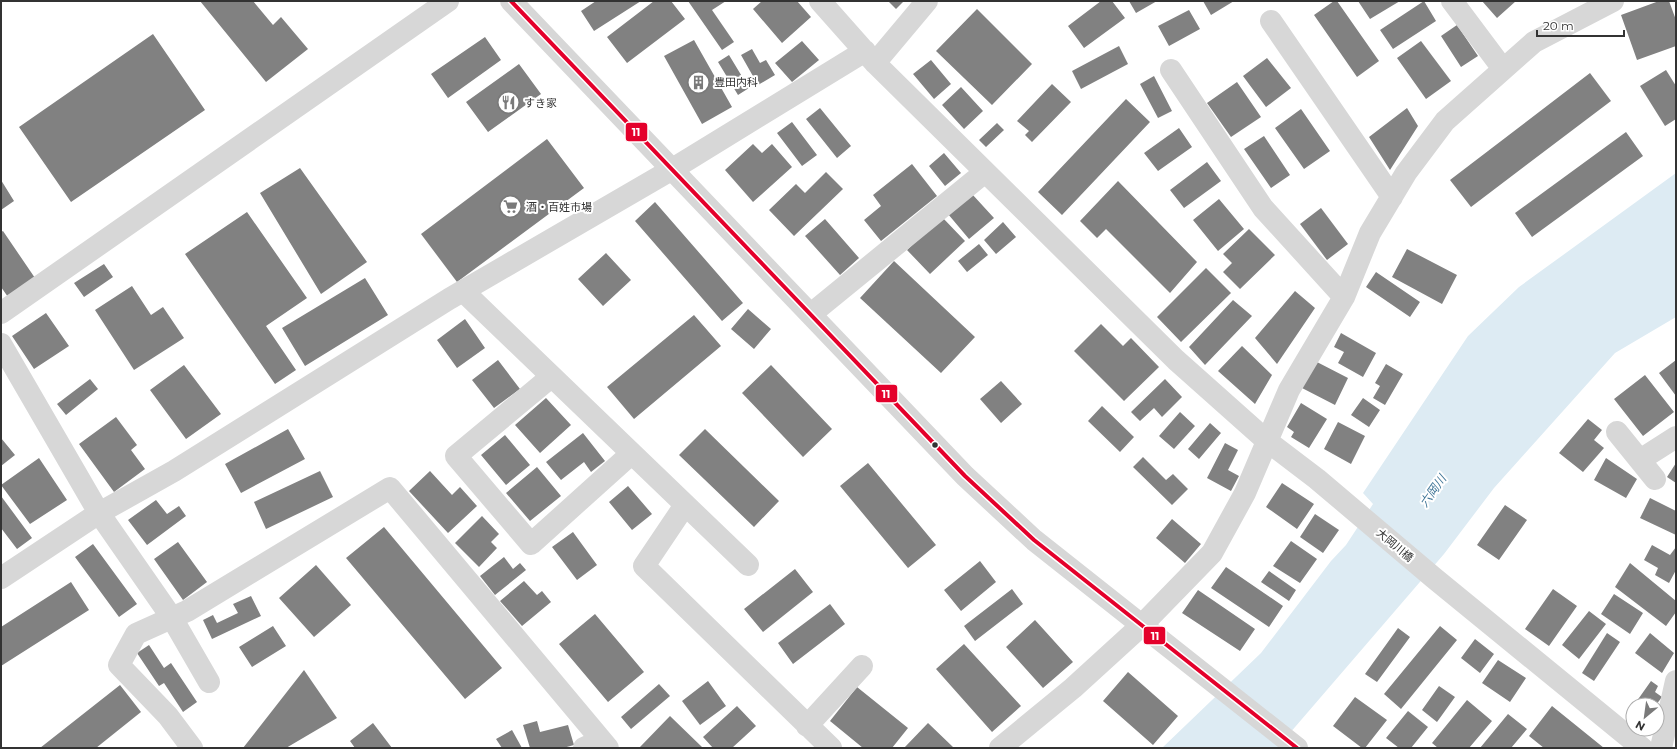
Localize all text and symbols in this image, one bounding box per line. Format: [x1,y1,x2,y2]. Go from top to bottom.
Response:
scale bar [1537,12,1624,38]
text: 20 m [1543,18,1574,33]
building icon: 豊田内科 [685,69,711,95]
place label: 豊田内科 [714,75,758,89]
restaurant icon: すき家 [496,90,522,116]
place label: すき家 [524,96,557,110]
line badge: 11 [625,122,648,142]
text: 11 [632,125,640,139]
supermarket icon: 酒・百姓市場 [498,194,524,220]
place label: 酒・百姓市場 [526,200,592,214]
line badge: 11 [875,384,898,403]
text: 11 [882,387,890,401]
unlabelled marker [930,440,940,450]
water label: 六岡川 [1416,470,1450,510]
street label: 大岡川橋 [1374,525,1416,565]
line badge: 11 [1143,626,1166,645]
text: 11 [1151,629,1159,643]
north arrow [1625,697,1665,737]
text: N [1633,717,1647,734]

